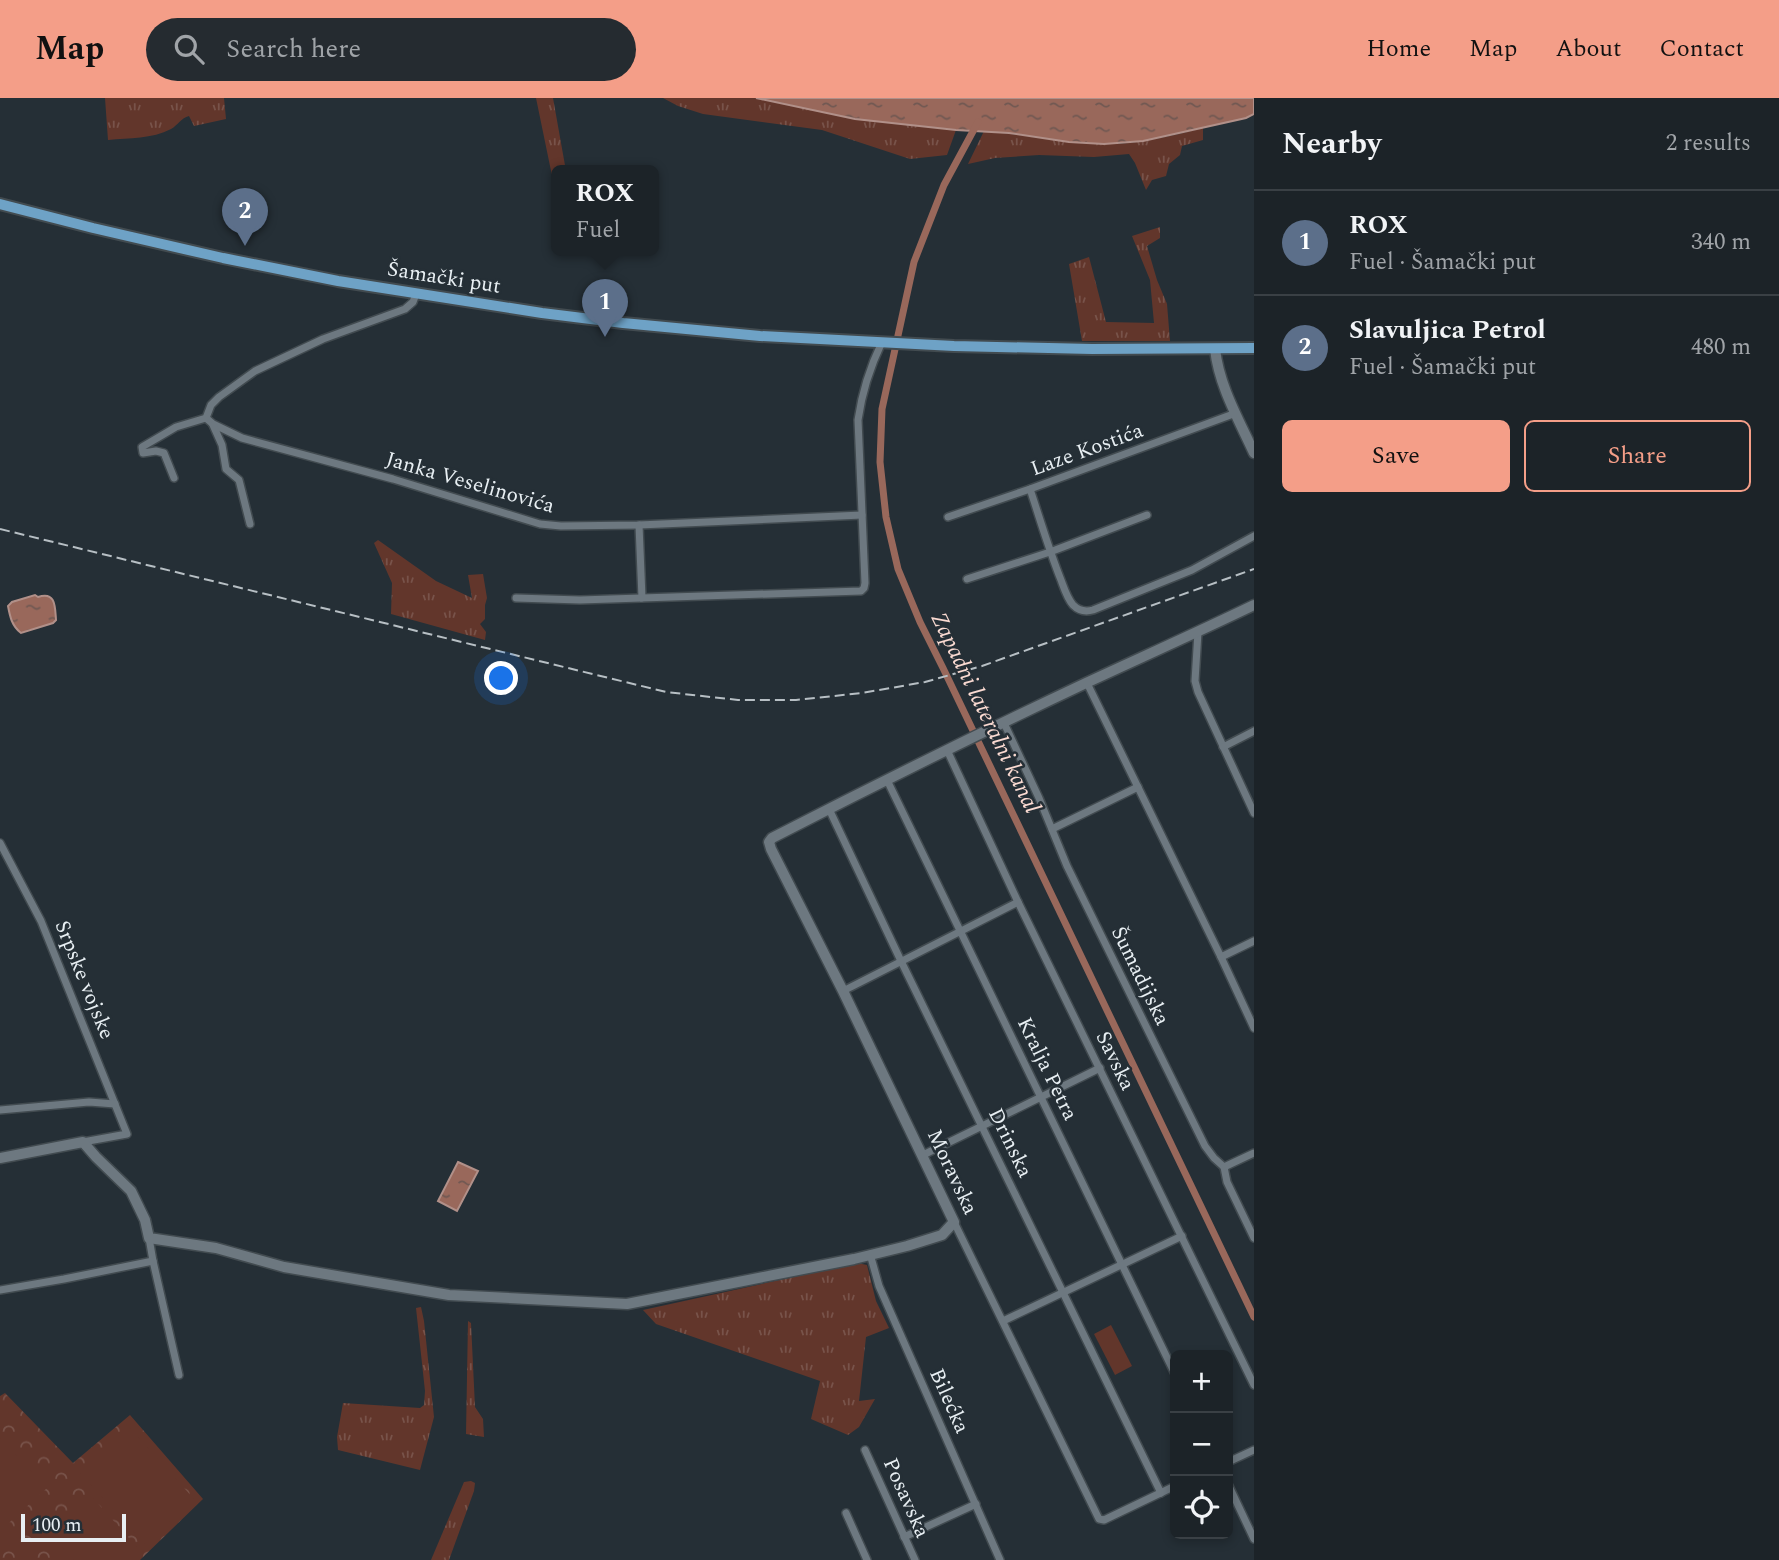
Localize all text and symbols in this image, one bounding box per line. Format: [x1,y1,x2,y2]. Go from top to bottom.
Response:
search box [146,18,636,81]
text: Map [35,24,104,74]
text: Search here [226,29,361,69]
icon: search [170,30,208,68]
text: Home [1366,31,1431,67]
text: Map [1469,31,1517,67]
text: About [1555,31,1621,67]
text: Contact [1659,31,1744,67]
text: Nearby [1282,121,1381,167]
text: 2 results [1666,126,1751,161]
popup [551,165,659,256]
text: ROX [576,173,634,213]
pin: 2 [222,188,268,246]
text: ROX [1349,205,1408,245]
text: Fuel [576,213,620,248]
text: 1 [1299,225,1311,260]
text: 340 m [1691,225,1751,260]
text: Fuel · Šamački put [1349,245,1536,280]
street label: Šamački put [385,253,503,303]
pin: 1 [582,279,628,337]
text: Slavuljica Petrol [1349,310,1546,350]
text: 2 [1299,330,1311,365]
text: 480 m [1691,330,1751,365]
text: Fuel · Šamački put [1349,350,1536,385]
street label: Laze Kostića [1026,415,1149,485]
button: Save [1282,420,1510,492]
button: Share [1524,420,1751,492]
street label: Janka Veselinovića [382,444,559,523]
water label: Zapadni lateralni kanal [921,606,1049,820]
your location [484,661,518,695]
street label: Srpske vojske [46,916,122,1044]
street label: Šumadijska [1102,921,1178,1032]
street label: Kralja Petra [1008,1012,1086,1127]
street label: Savska [1087,1026,1143,1097]
street label: Drinska [979,1103,1041,1184]
street label: Moravska [918,1124,986,1221]
map controls [1170,1350,1233,1539]
button: + [1170,1350,1233,1413]
street label: Bilećka [920,1363,978,1439]
button: − [1170,1413,1233,1476]
street label: Posavska [874,1453,938,1544]
button: locate [1170,1476,1233,1539]
scale bar [21,1511,126,1543]
text: 100 m [32,1511,82,1540]

